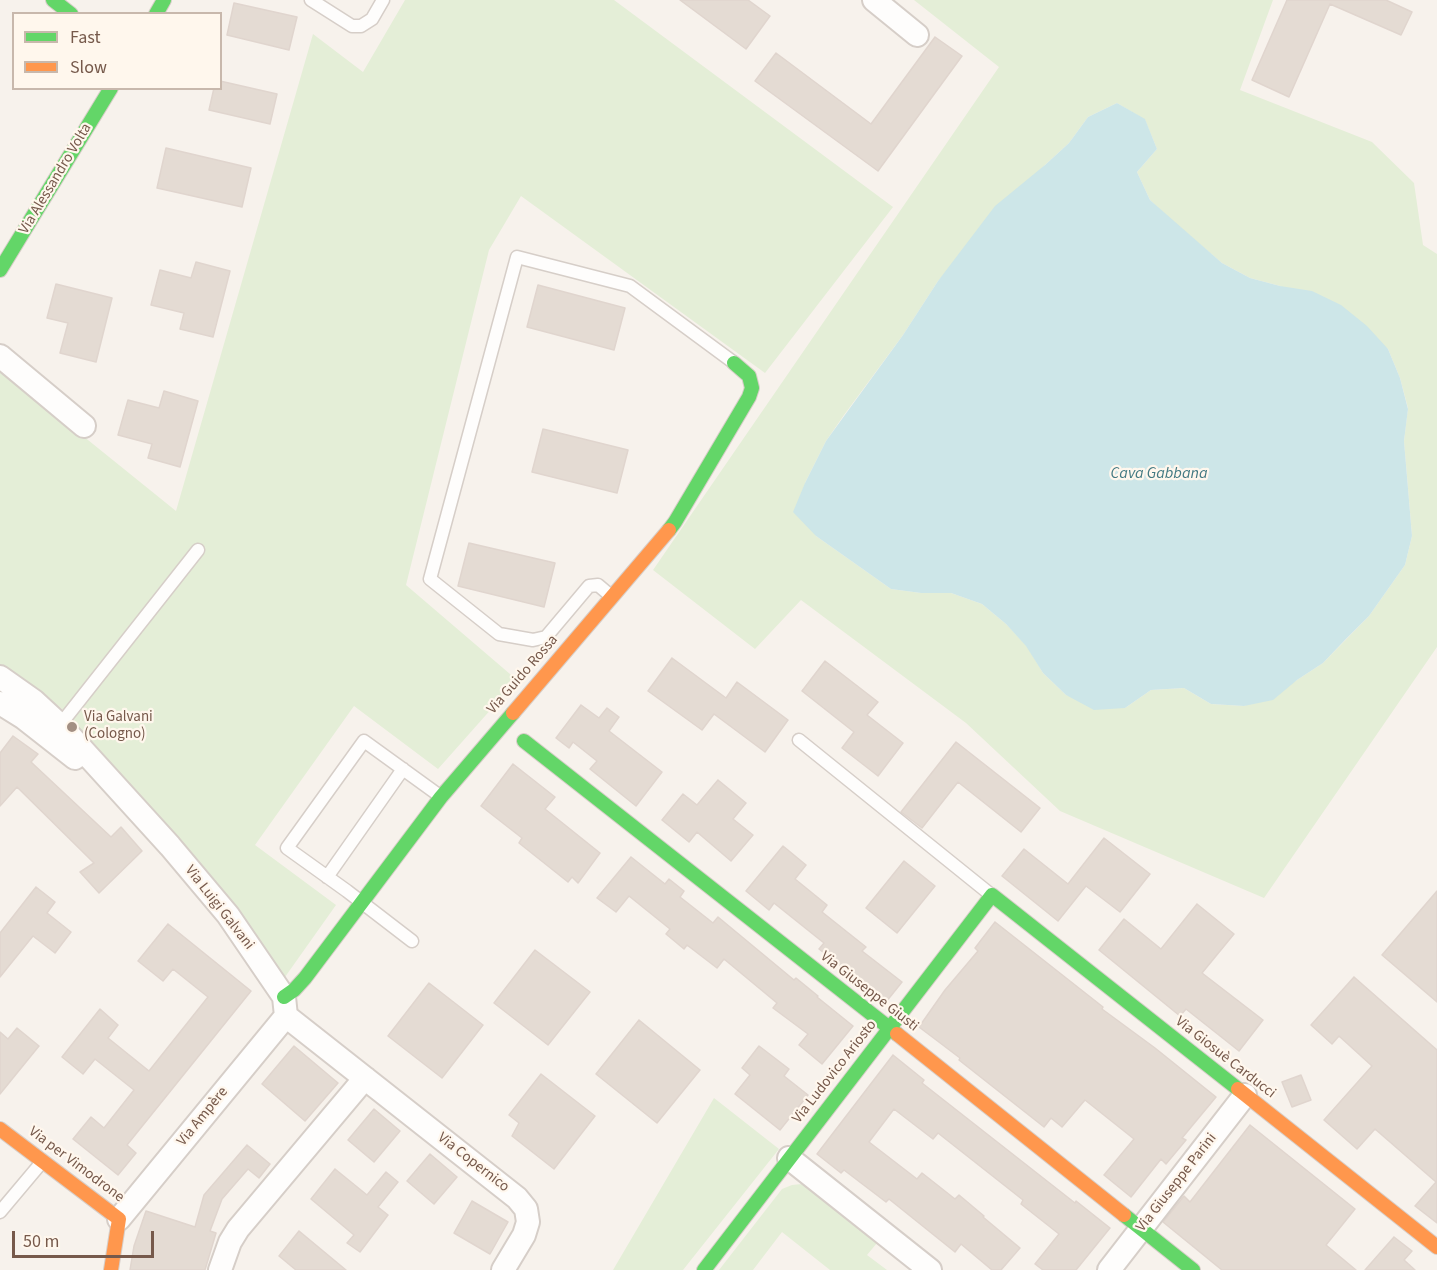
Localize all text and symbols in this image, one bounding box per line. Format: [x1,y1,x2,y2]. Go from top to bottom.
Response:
legend [12,12,222,90]
text: Fast [70,25,101,50]
text: Slow [70,55,107,80]
street label: Via Alessandro Volta [16,120,96,238]
water label: Cava Gabbana [1111,464,1207,484]
street label: Via Guido Rossa [484,632,562,718]
place label: Via Galvani (Cologno) [84,709,153,744]
marker: Via Galvani (Cologno) [65,720,79,734]
street label: Via Luigi Galvani [181,862,257,954]
street label: Via Giuseppe Giusti [816,948,922,1036]
street label: Via Giosuè Carducci [1171,1013,1279,1103]
street label: Via Ludovico Ariosto [789,1017,881,1127]
street label: Via Ampère [174,1084,232,1150]
street label: Via per Vimodrone [25,1123,127,1207]
street label: Via Copernico [434,1129,512,1197]
street label: Via Giuseppe Parini [1133,1130,1221,1236]
scale bar [15,1219,158,1257]
text: 50 m [23,1229,59,1254]

